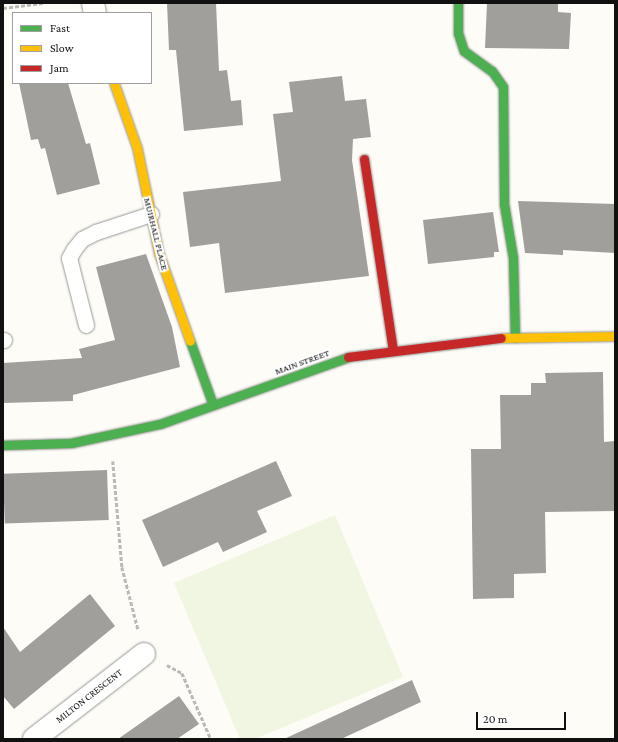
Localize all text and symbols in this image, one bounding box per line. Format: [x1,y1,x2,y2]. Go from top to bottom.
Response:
legend [12,12,152,84]
text: Fast [50,21,70,35]
text: Slow [50,41,74,55]
text: Jam [50,61,69,75]
street label: MUIRHALL PLACE [141,196,171,272]
street label: MAIN STREET [273,347,331,377]
street label: MILTON CRESCENT [53,666,125,726]
scale bar [478,704,568,730]
text: 20 m [483,712,507,726]

